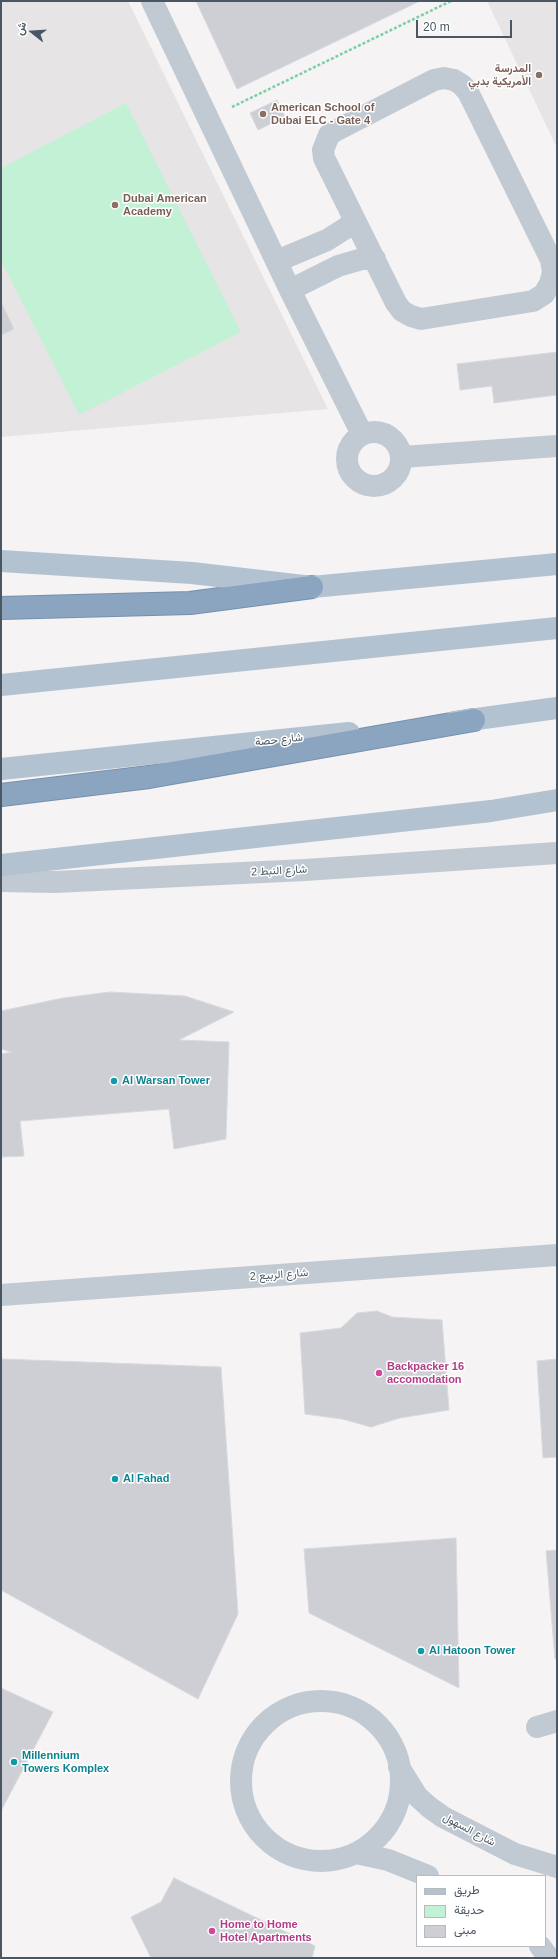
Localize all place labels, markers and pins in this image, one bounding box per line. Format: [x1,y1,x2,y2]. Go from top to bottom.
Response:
place label: المدرسة الأمريكية بدبي [468,62,531,88]
marker: المدرسة الأمريكية بدبي [534,70,544,80]
place label: American School of Dubai ELC - Gate 4 [271,101,374,127]
marker: American School of Dubai ELC - Gate 4 [258,109,268,119]
place label: Dubai American Academy [123,192,207,218]
marker: Dubai American Academy [110,200,120,210]
place label: Al Warsan Tower [122,1074,210,1088]
marker: Al Warsan Tower [109,1076,119,1086]
place label: Backpacker 16 accomodation [387,1360,464,1386]
marker: Backpacker 16 accomodation [374,1368,384,1378]
place label: Al Fahad [123,1472,169,1486]
marker: Al Fahad [110,1474,120,1484]
place label: Al Hatoon Tower [429,1644,516,1658]
marker: Al Hatoon Tower [416,1646,426,1656]
place label: Millennium Towers Komplex [22,1749,109,1775]
marker: Millennium Towers Komplex [9,1757,19,1767]
place label: Home to Home Hotel Apartments [220,1918,312,1944]
marker: Home to Home Hotel Apartments [207,1926,217,1936]

